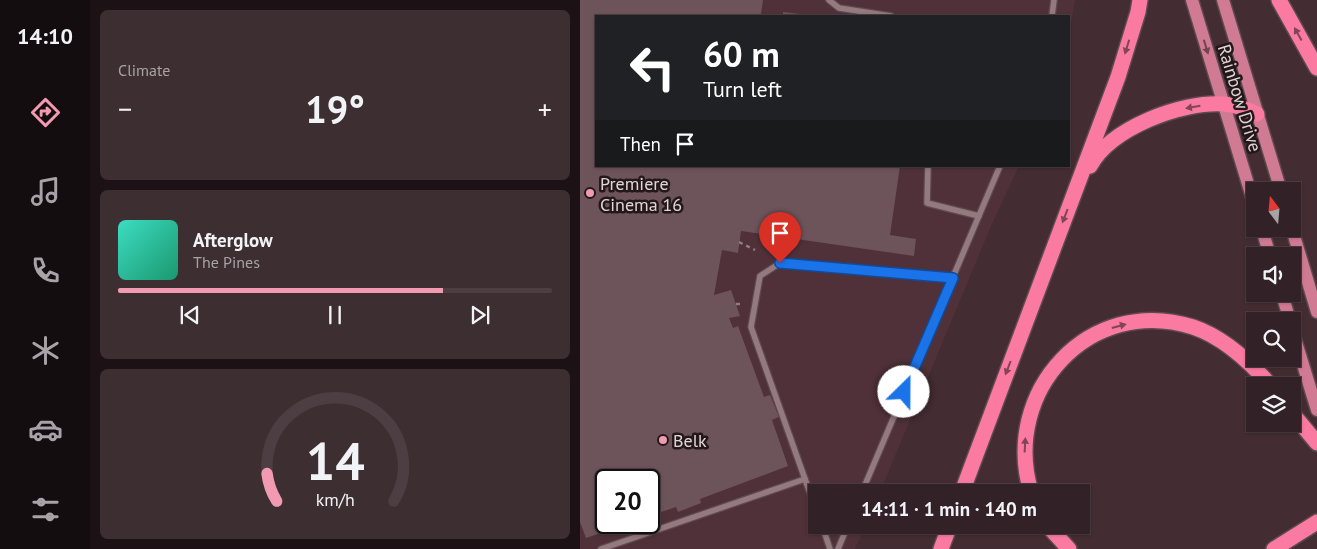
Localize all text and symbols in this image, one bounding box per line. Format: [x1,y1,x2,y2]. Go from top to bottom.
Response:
text: 14:10 [17,22,73,50]
one-way arrow [1294,26,1302,41]
text: 60 m [703,31,780,77]
icon: left [620,35,685,100]
one-way arrow [1203,39,1211,54]
one-way arrow [1123,40,1131,55]
street label: Rainbow Drive [1213,41,1267,155]
text: Climate [118,60,170,80]
text: Turn left [703,75,782,103]
text: 19° [305,84,365,133]
text: − [118,90,132,127]
text: + [538,90,552,127]
icon: directions [28,95,63,130]
one-way arrow [1184,103,1200,111]
icon: arrive [671,130,699,158]
text: Then [620,132,661,156]
place label: Premiere Cinema 16 [600,172,682,216]
icon: music [28,174,63,209]
north arrow [1246,182,1301,238]
map controls [1246,182,1301,432]
marker: Premiere Cinema 16 [584,187,596,199]
one-way arrow [1061,209,1069,224]
pin [759,212,801,263]
icon: arrive [766,219,794,247]
text: Afterglow [193,228,273,252]
button: sound [1246,247,1301,302]
text: The Pines [193,252,260,272]
icon: phone [28,253,63,288]
icon: previous [176,301,204,329]
icon: pause [321,301,349,329]
icon: next [466,301,494,329]
button: search [1246,312,1301,367]
one-way arrow [1112,322,1127,330]
icon: climate [28,333,63,368]
one-way arrow [1004,361,1012,376]
position arrow [877,365,929,417]
button: layers [1246,377,1301,432]
icon: car [28,412,63,447]
text: 14 [306,427,364,494]
place label: Belk [673,429,707,452]
marker: Belk [657,434,669,446]
one-way arrow [1021,436,1029,452]
speed limit sign: 20 [595,469,660,534]
text: km/h [315,488,355,511]
icon: filters [28,492,63,527]
text: 14:11 · 1 min · 140 m [861,497,1037,521]

